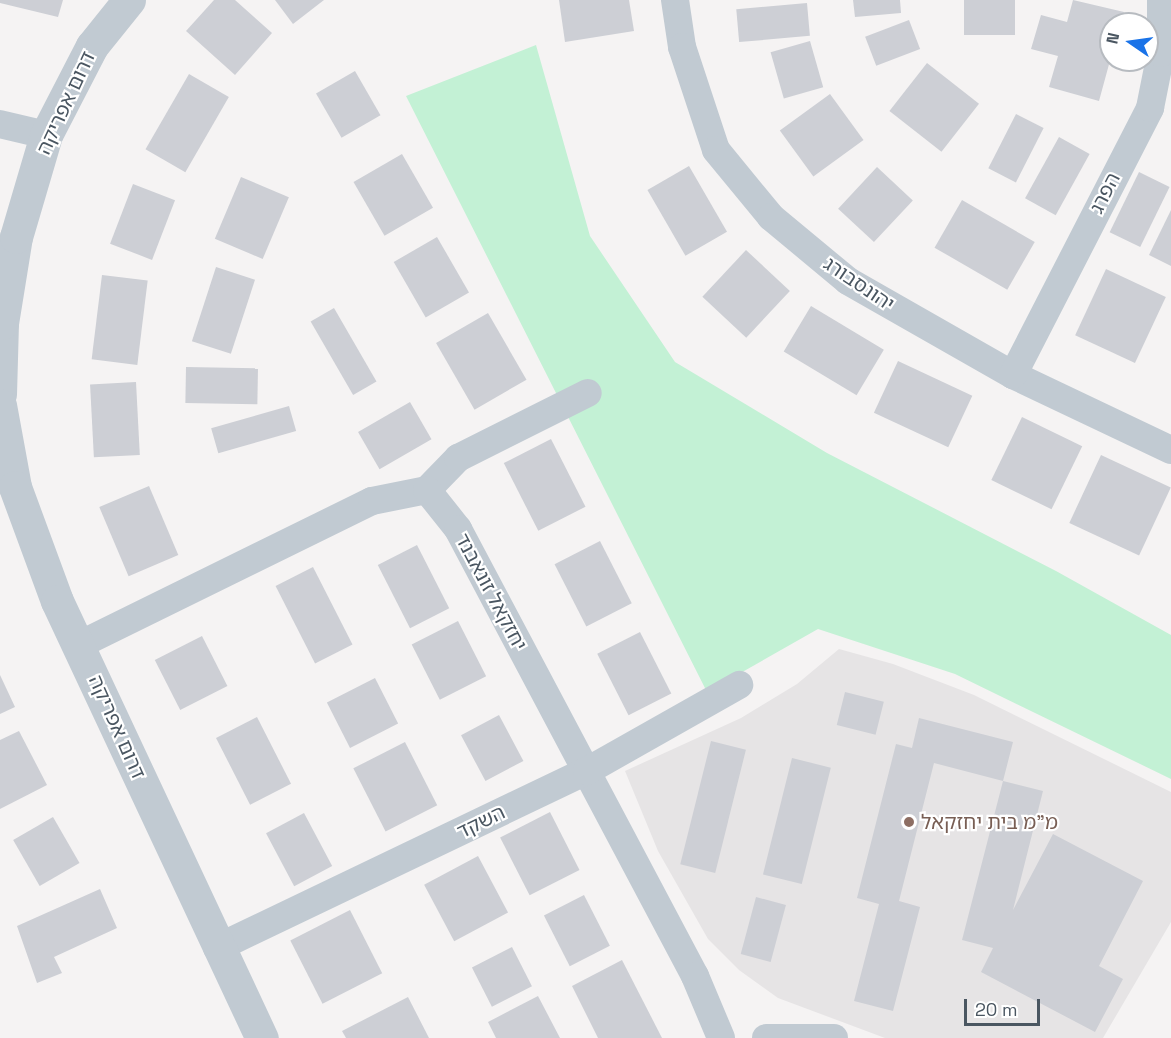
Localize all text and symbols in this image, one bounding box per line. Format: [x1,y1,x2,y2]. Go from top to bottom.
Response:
north arrow [1099,12,1159,72]
text: N [1101,31,1124,46]
street label: דרום אפריקה [32,48,100,158]
street label: הפרג [1085,169,1125,217]
street label: יהונסבורג [819,252,899,316]
street label: יחזקאל זונאבנד [450,529,532,655]
street label: דרום אפריקה [83,671,151,783]
street label: השקד [453,800,509,844]
place label: מ"מ בית יחזקאל [921,810,1058,834]
marker: מ"מ בית יחזקאל [902,815,916,829]
scale bar [967,987,1044,1025]
text: 20 m [975,998,1018,1021]

